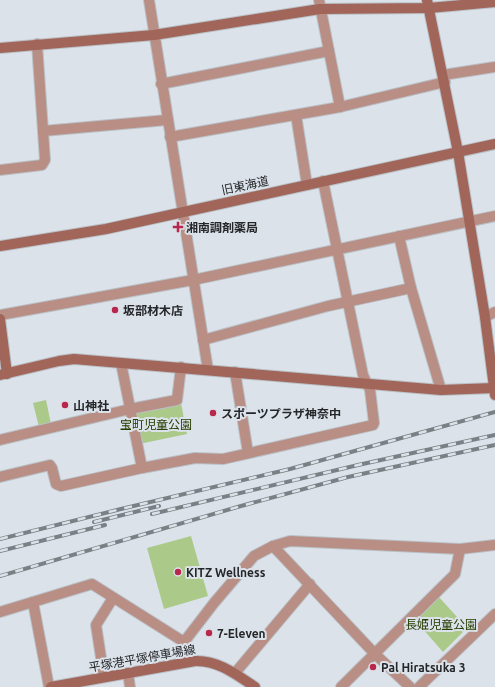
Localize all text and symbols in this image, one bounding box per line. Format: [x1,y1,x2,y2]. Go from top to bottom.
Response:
street label: 旧東海道 [220,174,270,196]
place label: 湘南調剤薬局 [186,221,258,234]
marker: 湘南調剤薬局 [173,222,183,232]
place label: 坂部材木店 [123,304,183,317]
marker: 坂部材木店 [110,305,120,315]
place label: 山神社 [73,399,109,412]
marker: 山神社 [60,400,70,410]
place label: スポーツプラザ神奈中 [221,407,341,420]
marker: スポーツプラザ神奈中 [208,408,218,418]
park label: 宝町児童公園 [120,418,192,431]
place label: KITZ Wellness [186,566,266,579]
marker: KITZ Wellness [173,567,183,577]
park label: 長姫児童公園 [405,618,477,631]
place label: 7-Eleven [217,627,266,640]
marker: 7-Eleven [204,628,214,638]
street label: 平塚港平塚停車場線 [88,642,196,674]
place label: Pal Hiratsuka 3 [381,661,465,674]
marker: Pal Hiratsuka 3 [368,662,378,672]

